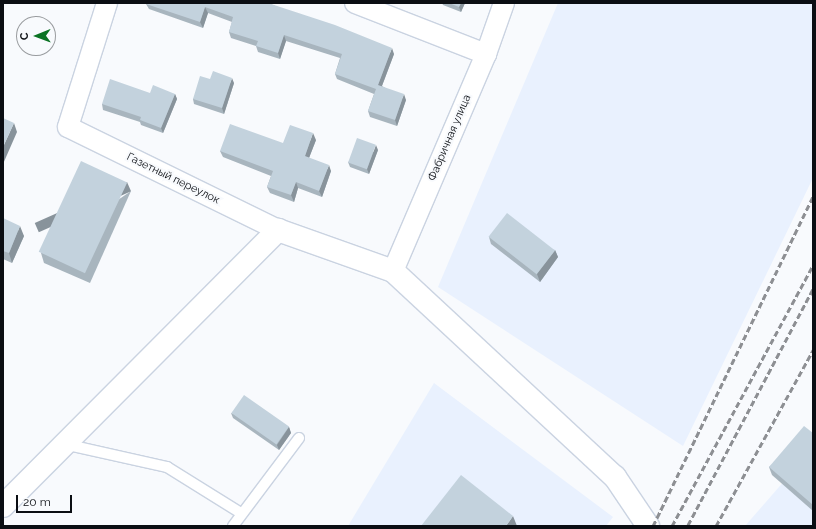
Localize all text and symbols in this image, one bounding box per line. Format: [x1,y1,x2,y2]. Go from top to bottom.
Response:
north arrow [16,16,56,56]
text: С [18,32,31,40]
street label: Фабричная улица [426,93,474,183]
street label: Газетный переулок [124,151,222,207]
scale bar [18,487,74,513]
text: 20 m [23,495,51,509]

